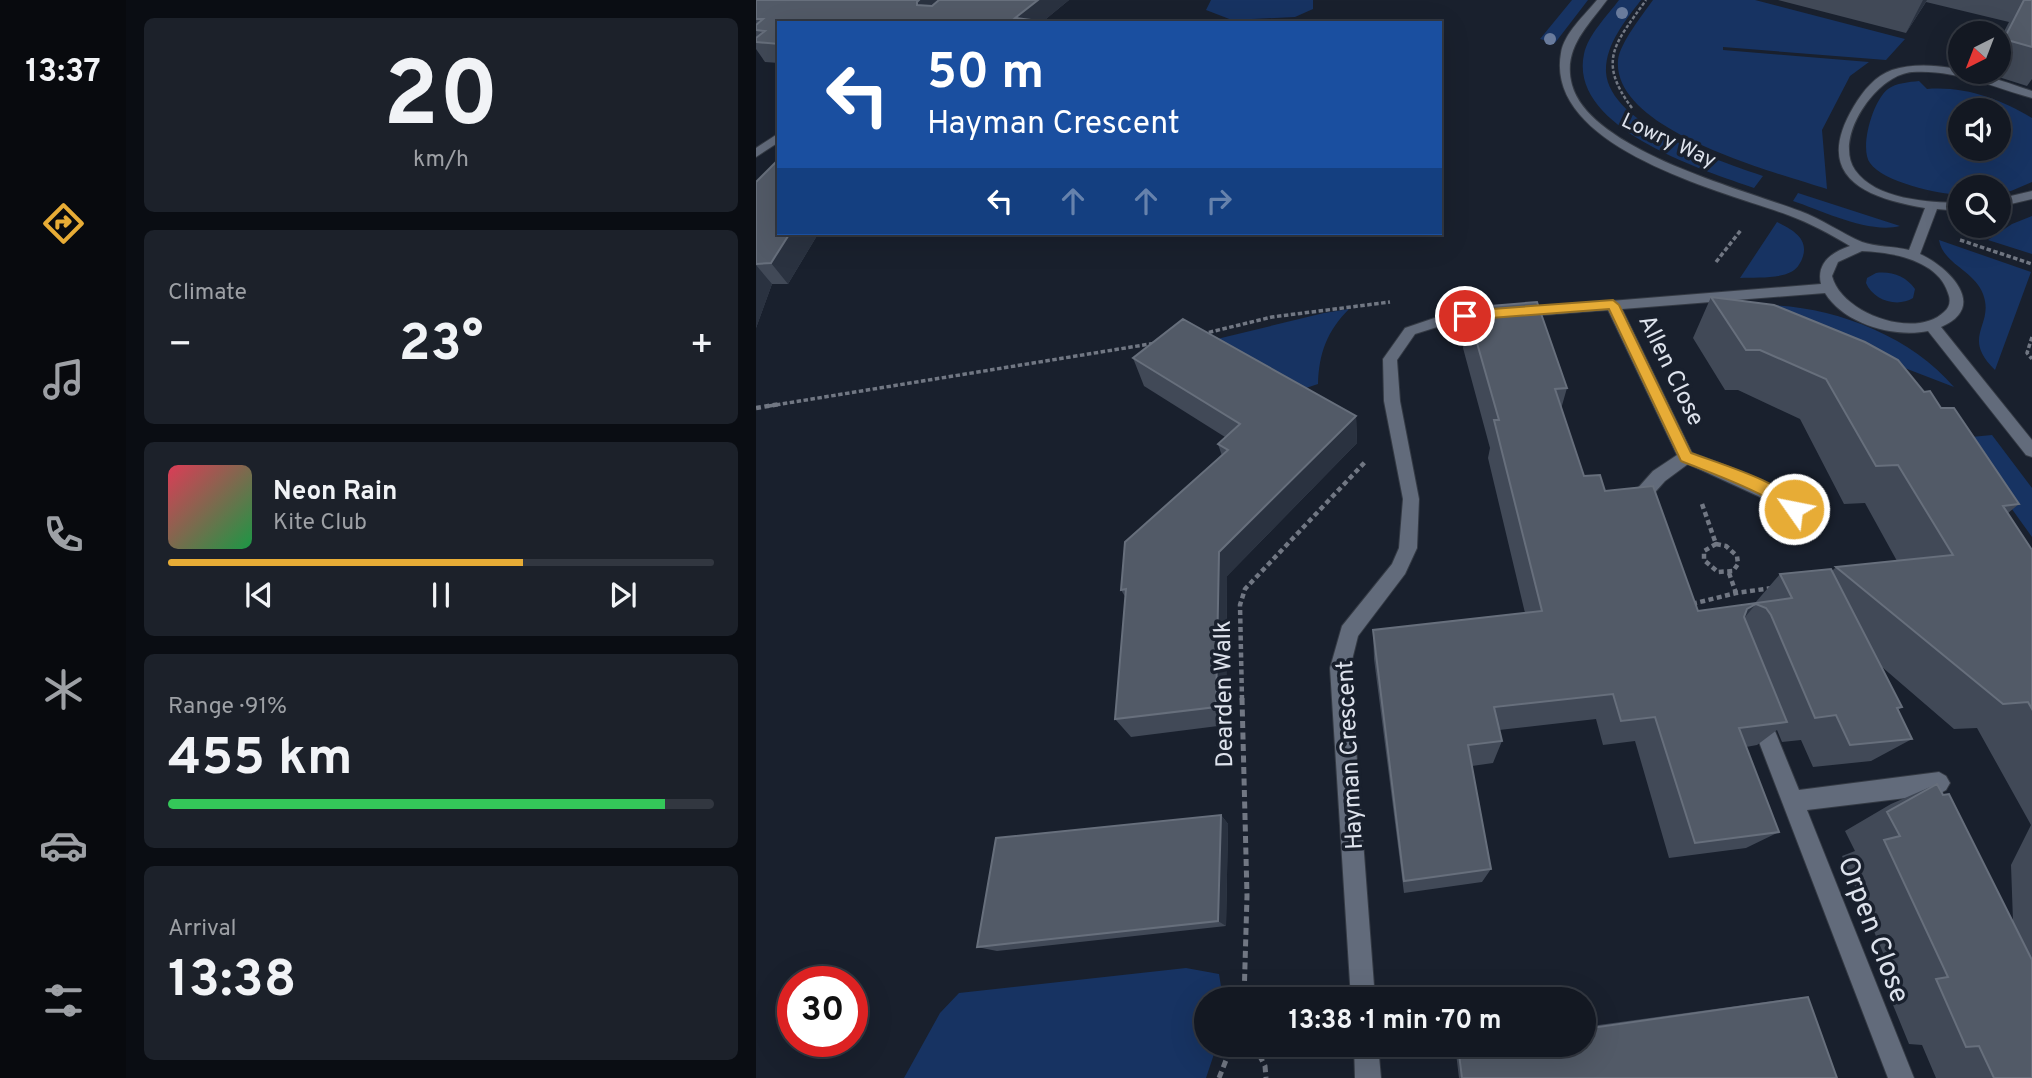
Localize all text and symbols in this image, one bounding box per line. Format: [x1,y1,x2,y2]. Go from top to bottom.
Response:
north arrow [1948,21,2011,84]
map controls [1948,21,2011,238]
text: 20 [383,43,499,158]
text: 50 m [927,44,1044,106]
icon: left [812,49,903,140]
text: 13:37 [25,53,101,93]
button: sound [1948,98,2011,161]
text: Hayman Crescent [927,105,1180,145]
street label: Lowry Way [1617,108,1720,175]
text: km/h [413,146,469,175]
button: search [1948,175,2011,238]
icon: left [981,182,1019,220]
icon: ahead [1054,182,1092,220]
icon: ahead [1127,182,1165,220]
icon: right [1200,182,1238,220]
icon: directions [39,199,88,248]
text: Climate [168,279,247,308]
pin [1435,286,1495,346]
icon: arrive [1446,297,1484,335]
street label: Allen Close [1630,310,1710,431]
text: 23° [399,313,483,379]
text: − [168,322,193,371]
text: + [689,322,714,371]
icon: music [39,355,88,404]
position arrow [1757,472,1831,546]
text: Neon Rain [273,476,398,509]
text: Kite Club [273,509,367,538]
icon: phone [39,510,88,559]
icon: previous [240,576,278,614]
icon: pause [422,576,460,614]
icon: next [604,576,642,614]
street label: Dearden Walk [1209,620,1241,768]
street label: Hayman Crescent [1331,659,1371,850]
icon: climate [39,665,88,714]
text: Range · 91% [168,693,287,722]
text: 455 km [168,727,353,793]
icon: car [39,821,88,870]
street label: Orpen Close [1828,852,1917,1008]
text: Arrival [168,915,237,944]
text: 13:38 [168,949,297,1015]
speed limit sign: 30 [777,966,868,1057]
icon: filters [39,976,88,1025]
text: 13:38 · 1 min · 70 m [1288,1005,1502,1038]

